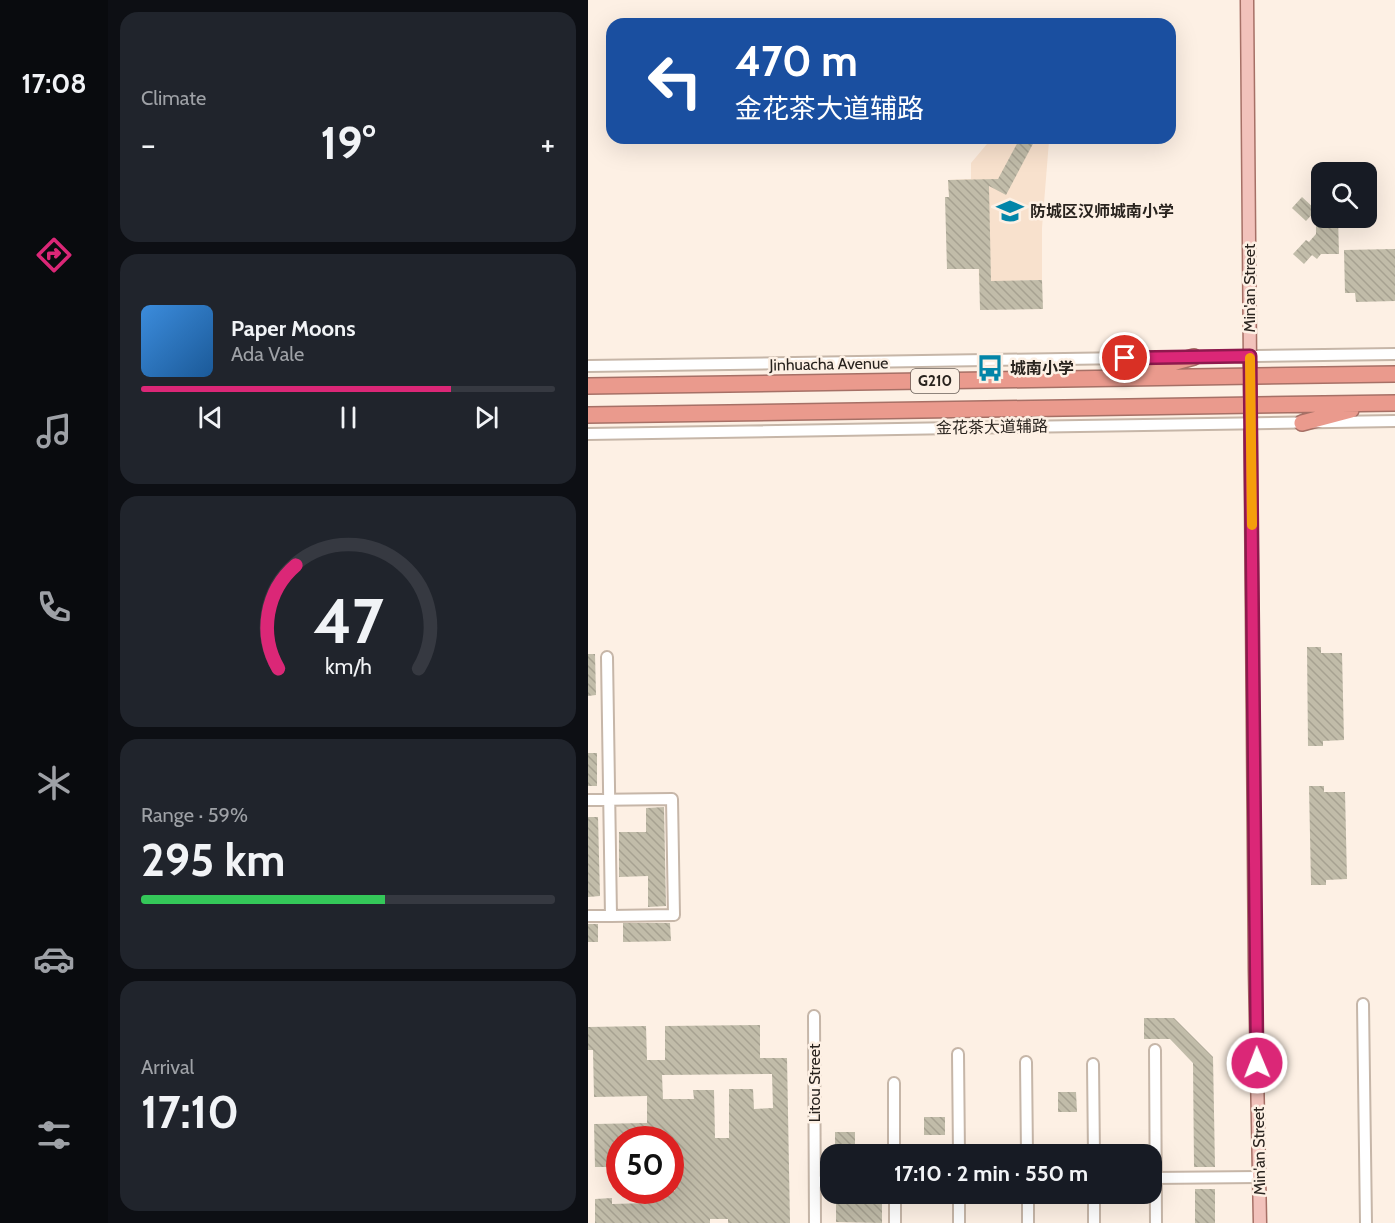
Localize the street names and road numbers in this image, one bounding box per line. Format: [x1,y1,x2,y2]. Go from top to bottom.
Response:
street label: Min'an Street [1240,243,1259,332]
street label: Jinhuacha Avenue [768,353,889,375]
road number: G210 [911,369,959,393]
street label: 金花茶大道辅路 [936,417,1048,437]
street label: Litou Street [805,1043,824,1122]
street label: Min'an Street [1249,1106,1269,1196]

